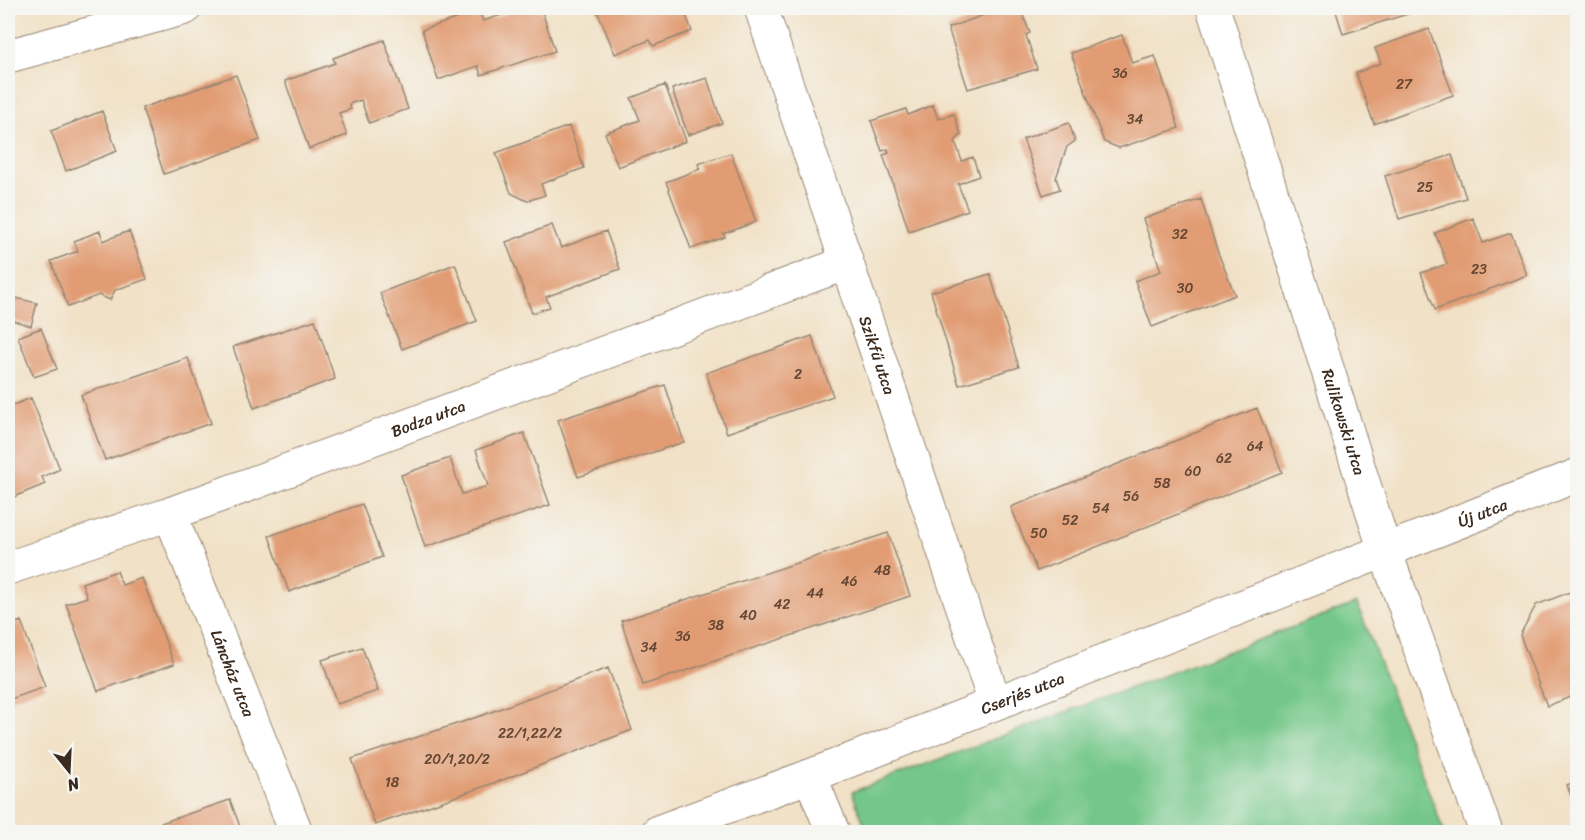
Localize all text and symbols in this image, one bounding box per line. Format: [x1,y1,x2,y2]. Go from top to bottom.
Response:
house number: 36 [1112,61,1128,86]
house number: 27 [1396,72,1413,97]
house number: 34 [1127,107,1143,132]
house number: 25 [1417,175,1434,200]
house number: 32 [1172,222,1188,247]
house number: 23 [1471,257,1487,282]
house number: 30 [1177,276,1193,301]
street label: Szikfű utca [851,311,905,398]
house number: 2 [794,362,802,387]
street label: Rulikowski utca [1314,365,1375,479]
street label: Bodza utca [387,391,469,445]
house number: 64 [1247,434,1264,459]
house number: 62 [1216,446,1232,471]
house number: 60 [1185,459,1202,484]
house number: 58 [1154,471,1171,496]
house number: 56 [1123,484,1139,509]
street label: Új utca [1453,489,1512,535]
house number: 54 [1092,496,1110,521]
house number: 52 [1062,508,1078,533]
house number: 50 [1030,521,1048,546]
house number: 48 [873,558,891,583]
house number: 46 [841,569,857,594]
house number: 44 [806,581,824,606]
house number: 42 [774,592,790,617]
house number: 40 [739,603,757,628]
house number: 38 [708,613,725,638]
house number: 36 [675,624,691,649]
street label: Láncház utca [203,625,264,722]
house number: 34 [641,635,657,660]
street label: Cserjés utca [976,663,1069,722]
house number: 22/1,22/2 [498,721,562,746]
north arrow [39,741,99,801]
house number: 20/1,20/2 [424,747,490,772]
text: N [63,769,84,801]
house number: 18 [385,770,400,795]

